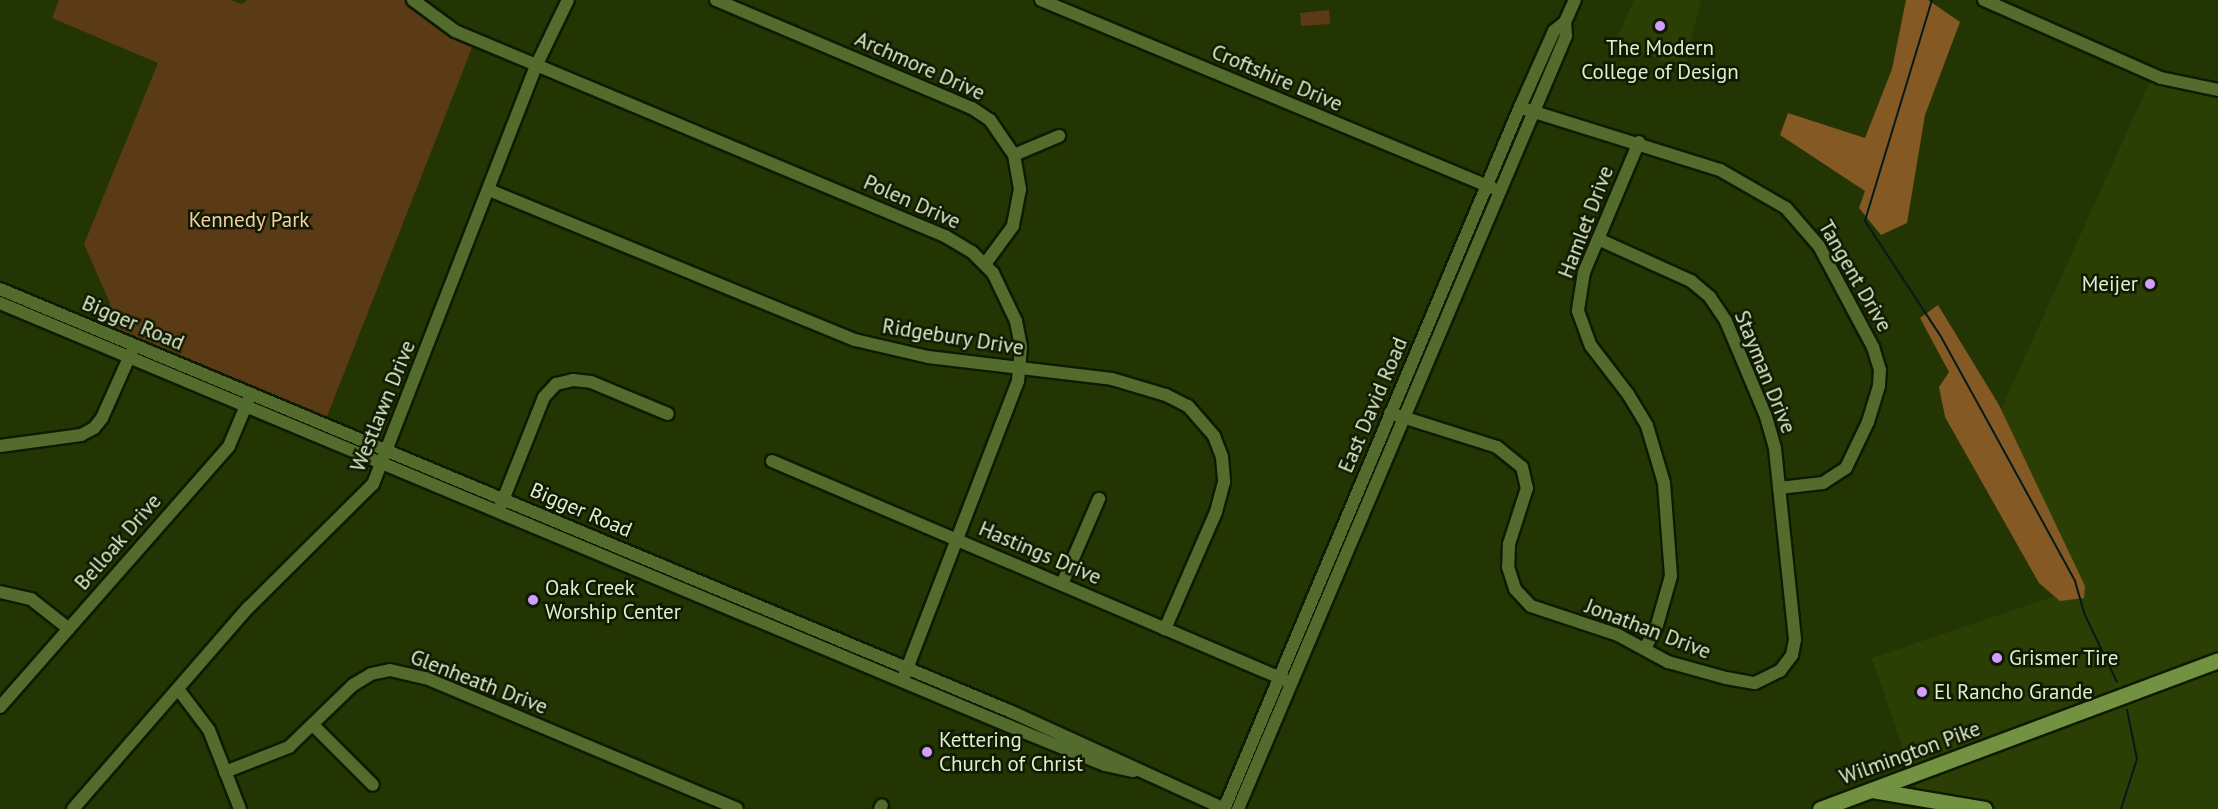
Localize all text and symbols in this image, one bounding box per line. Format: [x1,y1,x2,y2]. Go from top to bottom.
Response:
marker: The Modern College of Design [1653,19,1667,33]
street label: Archmore Drive [851,26,989,106]
place label: The Modern College of Design [1581,35,1739,85]
street label: Croftshire Drive [1208,39,1346,117]
street label: Hamlet Drive [1553,162,1619,282]
street label: Polen Drive [860,170,964,234]
park label: Kennedy Park [188,207,310,233]
street label: Tangent Drive [1813,216,1897,336]
place label: Meijer [2082,271,2138,297]
marker: Meijer [2143,277,2157,291]
street label: Bigger Road [78,290,188,356]
street label: Stayman Drive [1729,307,1801,437]
street label: Ridgebury Drive [880,313,1026,361]
street label: East David Road [1333,334,1413,476]
street label: Westlawn Drive [345,337,421,475]
street label: Bigger Road [526,477,636,543]
street label: Belloak Drive [69,489,167,595]
street label: Hastings Drive [975,516,1105,590]
place label: Oak Creek Worship Center [545,575,681,625]
marker: Oak Creek Worship Center [526,593,540,607]
street label: Jonathan Drive [1582,594,1714,664]
street label: Glenheath Drive [407,644,551,720]
place label: Grismer Tire [2009,645,2119,671]
marker: Grismer Tire [1990,651,2004,665]
place label: El Rancho Grande [1934,679,2093,705]
marker: El Rancho Grande [1915,685,1929,699]
street label: Wilmington Pike [1836,716,1984,790]
place label: Kettering Church of Christ [939,727,1083,777]
marker: Kettering Church of Christ [920,745,934,759]

